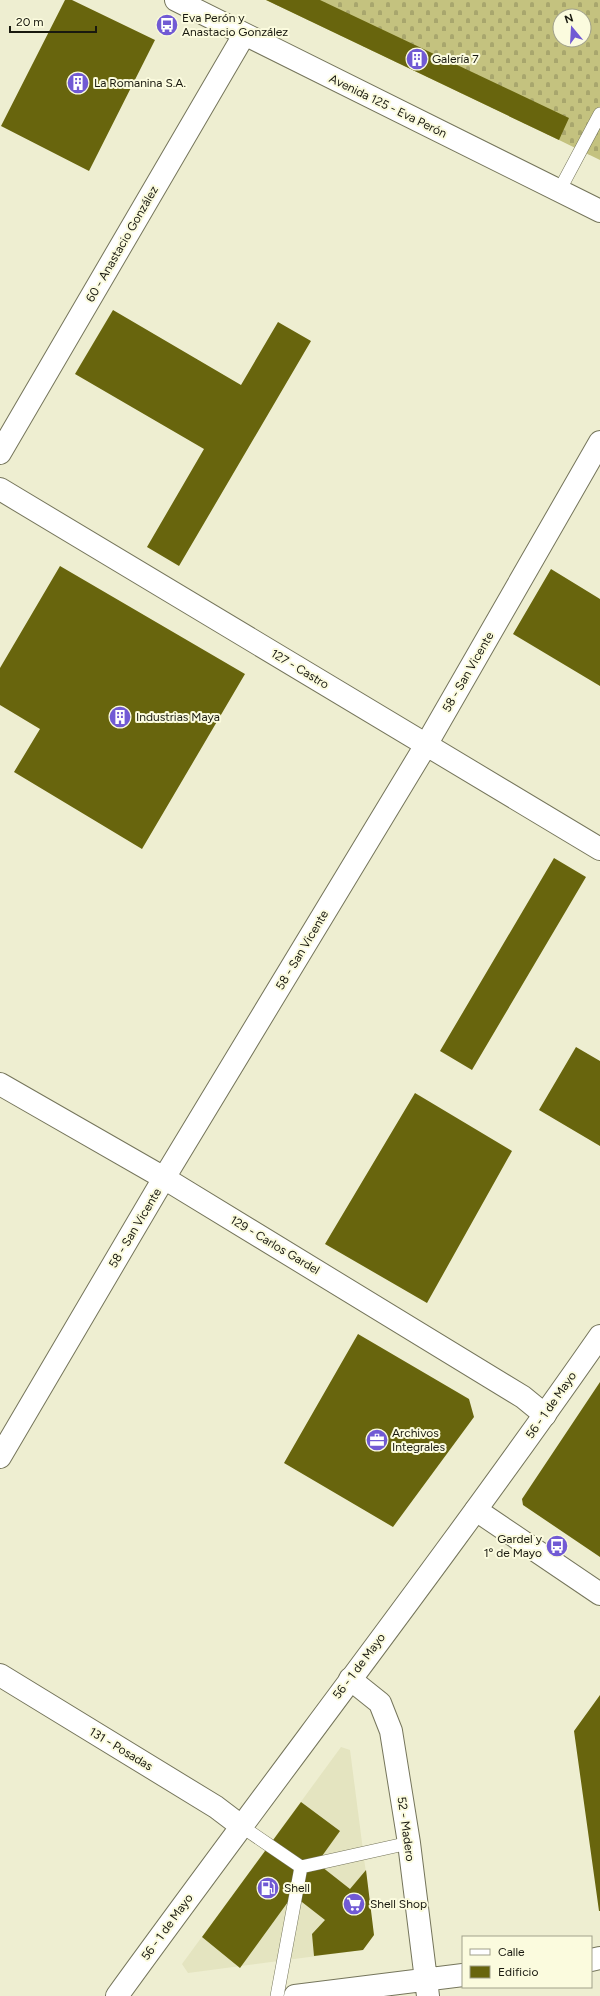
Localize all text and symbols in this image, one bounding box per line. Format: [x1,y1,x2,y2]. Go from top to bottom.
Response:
scale bar [10,8,96,34]
north arrow [552,8,592,48]
place label: Eva Perón y Anastacio González [182,11,288,39]
text: N [563,11,575,26]
bus stop icon: Eva Perón y Anastacio González [154,12,180,38]
text: 20 m [16,15,44,29]
building icon: Galería 7 [404,46,430,72]
place label: Galería 7 [432,52,479,66]
building icon: La Romanina S.A. [65,70,91,96]
street label: Avenida 125 - Eva Perón [327,71,449,141]
place label: La Romanina S.A. [94,76,186,90]
street label: 60 - Anastacio González [83,183,161,305]
street label: 58 - San Vicente [439,629,497,715]
street label: 127 - Castro [269,646,331,692]
building icon: Industrias Maya [107,704,133,730]
place label: Industrias Maya [136,710,220,724]
street label: 58 - San Vicente [273,907,331,992]
street label: 58 - San Vicente [106,1185,164,1270]
street label: 129 - Carlos Gardel [228,1213,322,1277]
street label: 56 - 1 de Mayo [523,1369,579,1441]
place label: Archivos Integrales [392,1426,445,1454]
office icon: Archivos Integrales [364,1427,390,1453]
place label: Gardel y 1º de Mayo [484,1532,543,1560]
bus stop icon: Gardel y 1º de Mayo [544,1533,570,1559]
street label: 56 - 1 de Mayo [330,1630,388,1702]
street label: 131 - Posadas [87,1725,156,1774]
street label: 52 - Madero [395,1796,417,1862]
fuel station icon: Shell [255,1875,281,1901]
place label: Shell [284,1881,310,1895]
street label: 56 - 1 de Mayo [138,1891,196,1963]
supermarket icon: Shell Shop [341,1891,367,1917]
place label: Shell Shop [370,1897,427,1911]
legend [462,1936,592,1988]
text: Calle [498,1945,525,1959]
text: Edificio [498,1965,538,1979]

